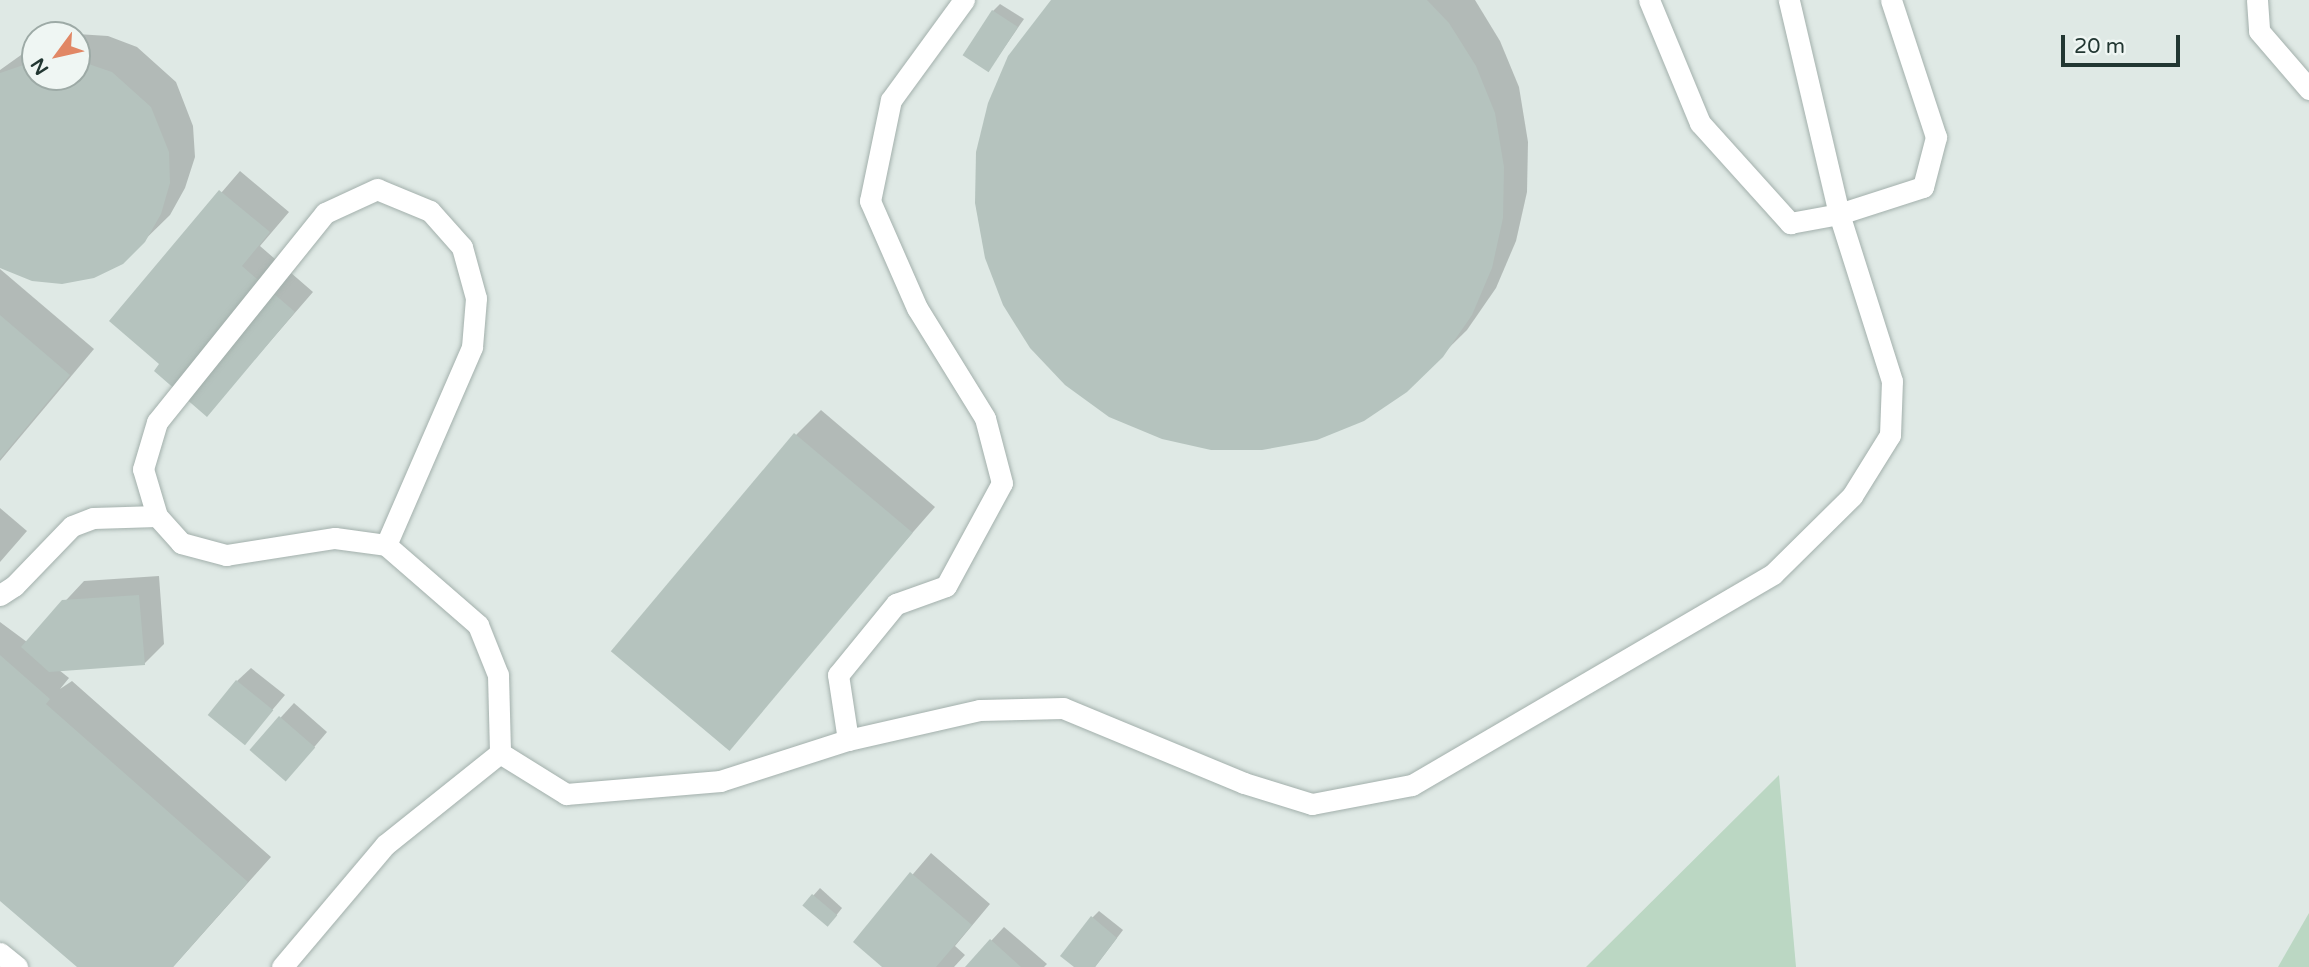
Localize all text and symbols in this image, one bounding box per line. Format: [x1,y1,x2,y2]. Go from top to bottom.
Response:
north arrow [21,21,91,91]
scale bar [2064,21,2183,65]
text: 20 m [2074,34,2125,59]
text: N [27,54,53,79]

